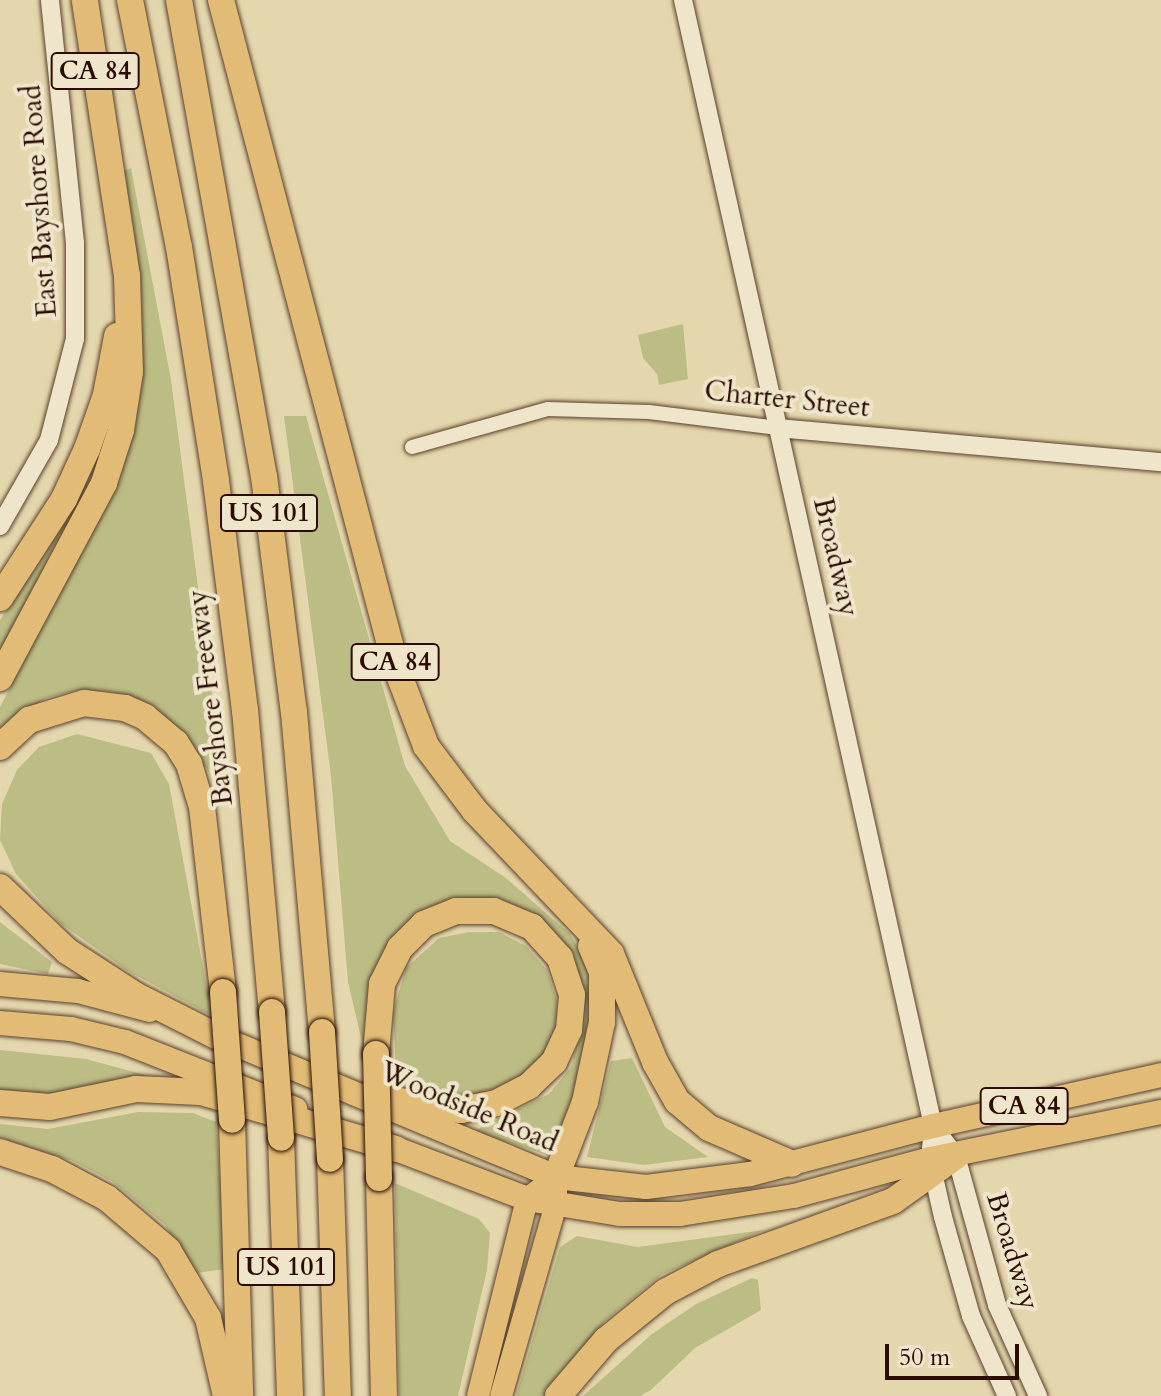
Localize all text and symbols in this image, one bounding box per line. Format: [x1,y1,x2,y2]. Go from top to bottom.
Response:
road number: CA 84 [49,49,141,93]
street label: East Bayshore Road [14,84,64,318]
street label: Charter Street [703,374,871,424]
road number: US 101 [219,491,319,535]
street label: Broadway [806,494,866,620]
street label: Bayshore Freeway [180,588,240,808]
road number: CA 84 [349,640,441,684]
street label: Woodside Road [375,1054,563,1160]
road number: CA 84 [978,1084,1070,1128]
street label: Broadway [979,1188,1047,1314]
road number: US 101 [236,1245,336,1289]
scale bar [889,1328,1023,1378]
text: 50 m [899,1341,950,1374]

